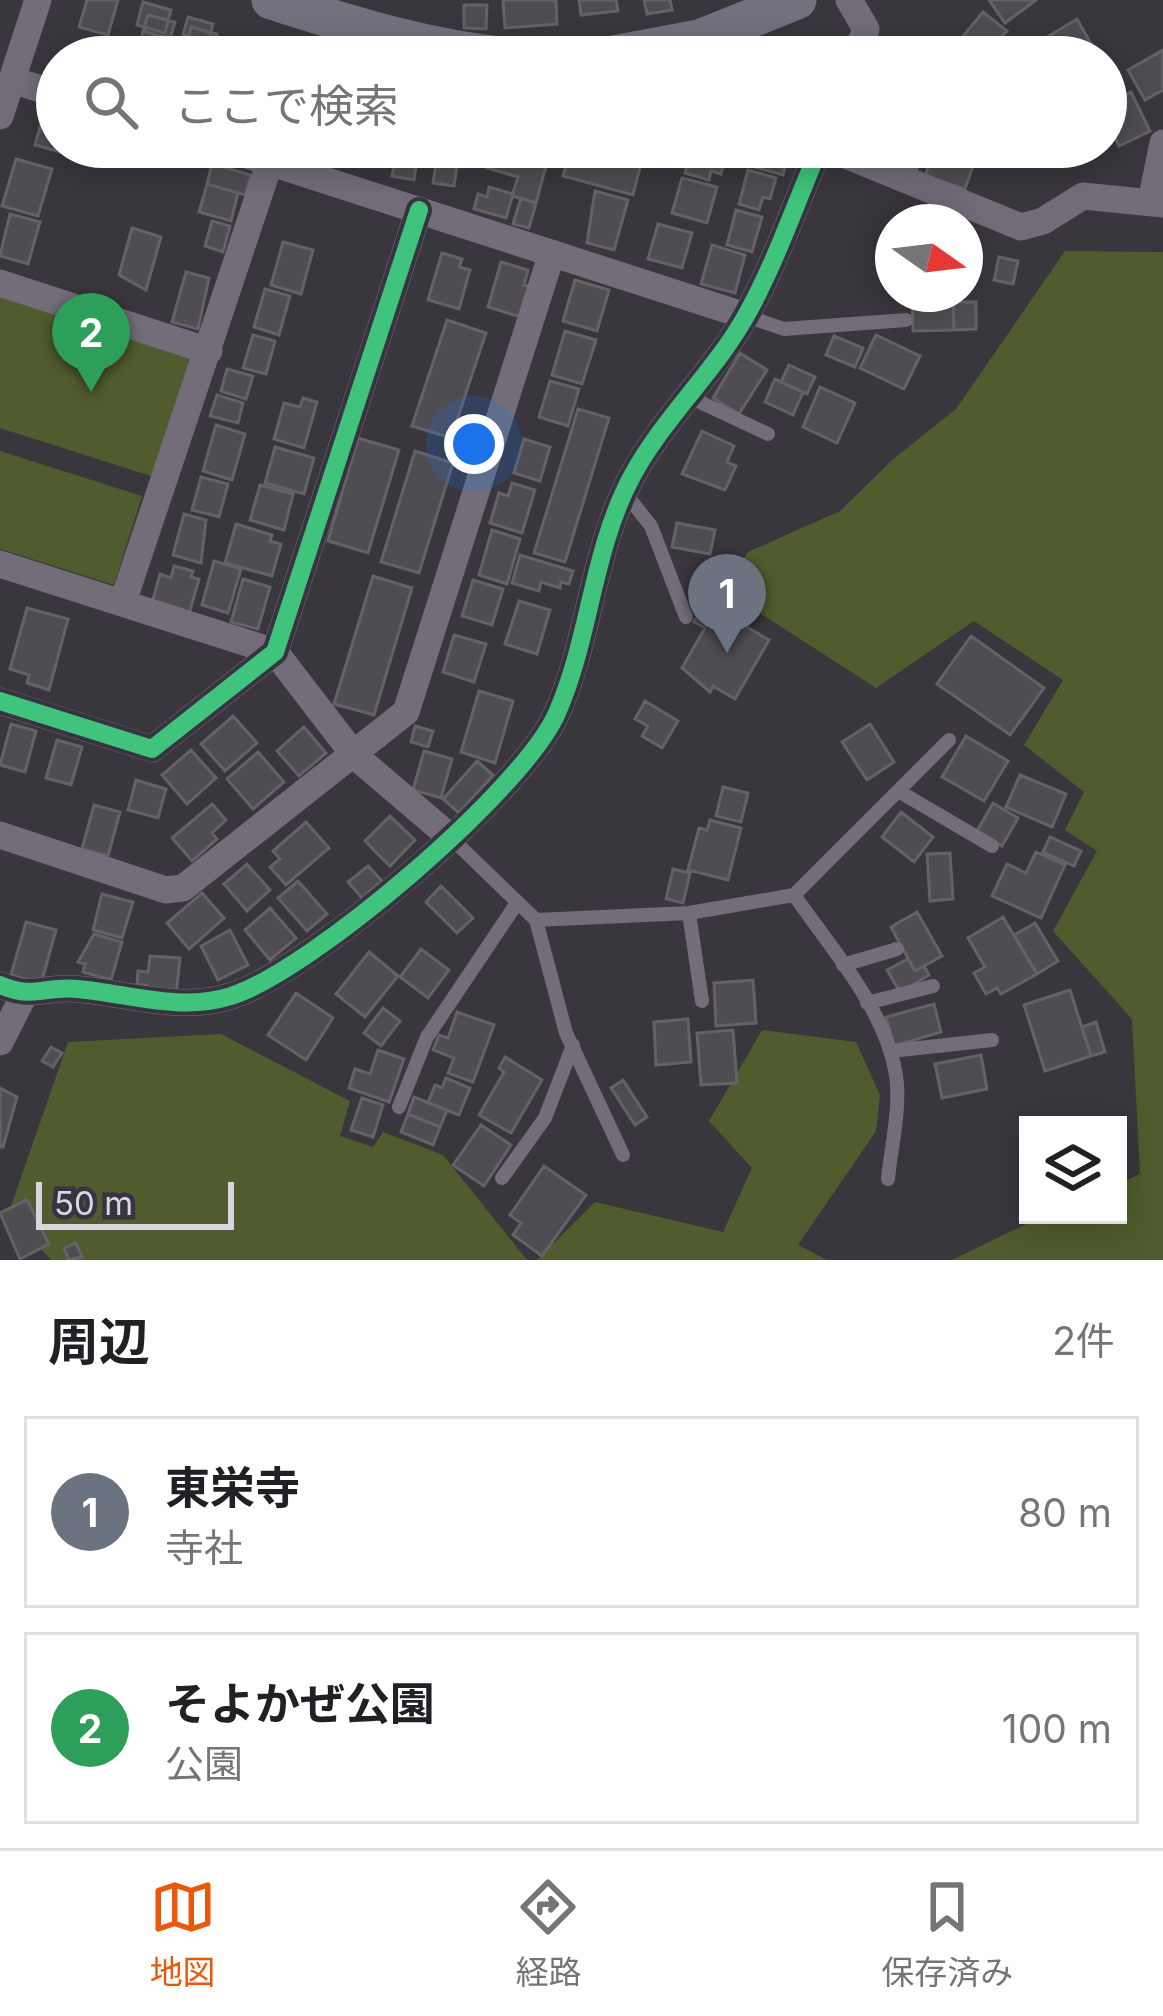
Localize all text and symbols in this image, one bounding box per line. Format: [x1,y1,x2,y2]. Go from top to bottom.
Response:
search box [36,36,1127,168]
icon: search [78,69,144,135]
text: ここで検索 [174,78,399,133]
north arrow [875,204,983,312]
pin: 2 [52,293,130,392]
your location [444,414,504,474]
pin: 1 [688,554,766,653]
map controls [1019,1116,1127,1224]
button: layers [1019,1116,1127,1224]
scale bar [36,1176,234,1229]
text: 50 m [54,1183,133,1223]
text: 周辺 [48,1311,150,1372]
text: 2件 [1052,1317,1115,1364]
text: 東栄寺 [165,1460,300,1515]
text: 1 [82,1489,98,1536]
text: 80 m [1018,1489,1112,1536]
text: 寺社 [165,1524,243,1571]
text: そよかぜ公園 [165,1676,435,1731]
text: 2 [78,1705,102,1752]
text: 100 m [1002,1705,1112,1752]
text: 公園 [165,1740,243,1787]
tab: 地図 [150,1874,216,1994]
tab: 経路 [515,1874,581,1994]
tab: 保存済み [881,1874,1013,1994]

